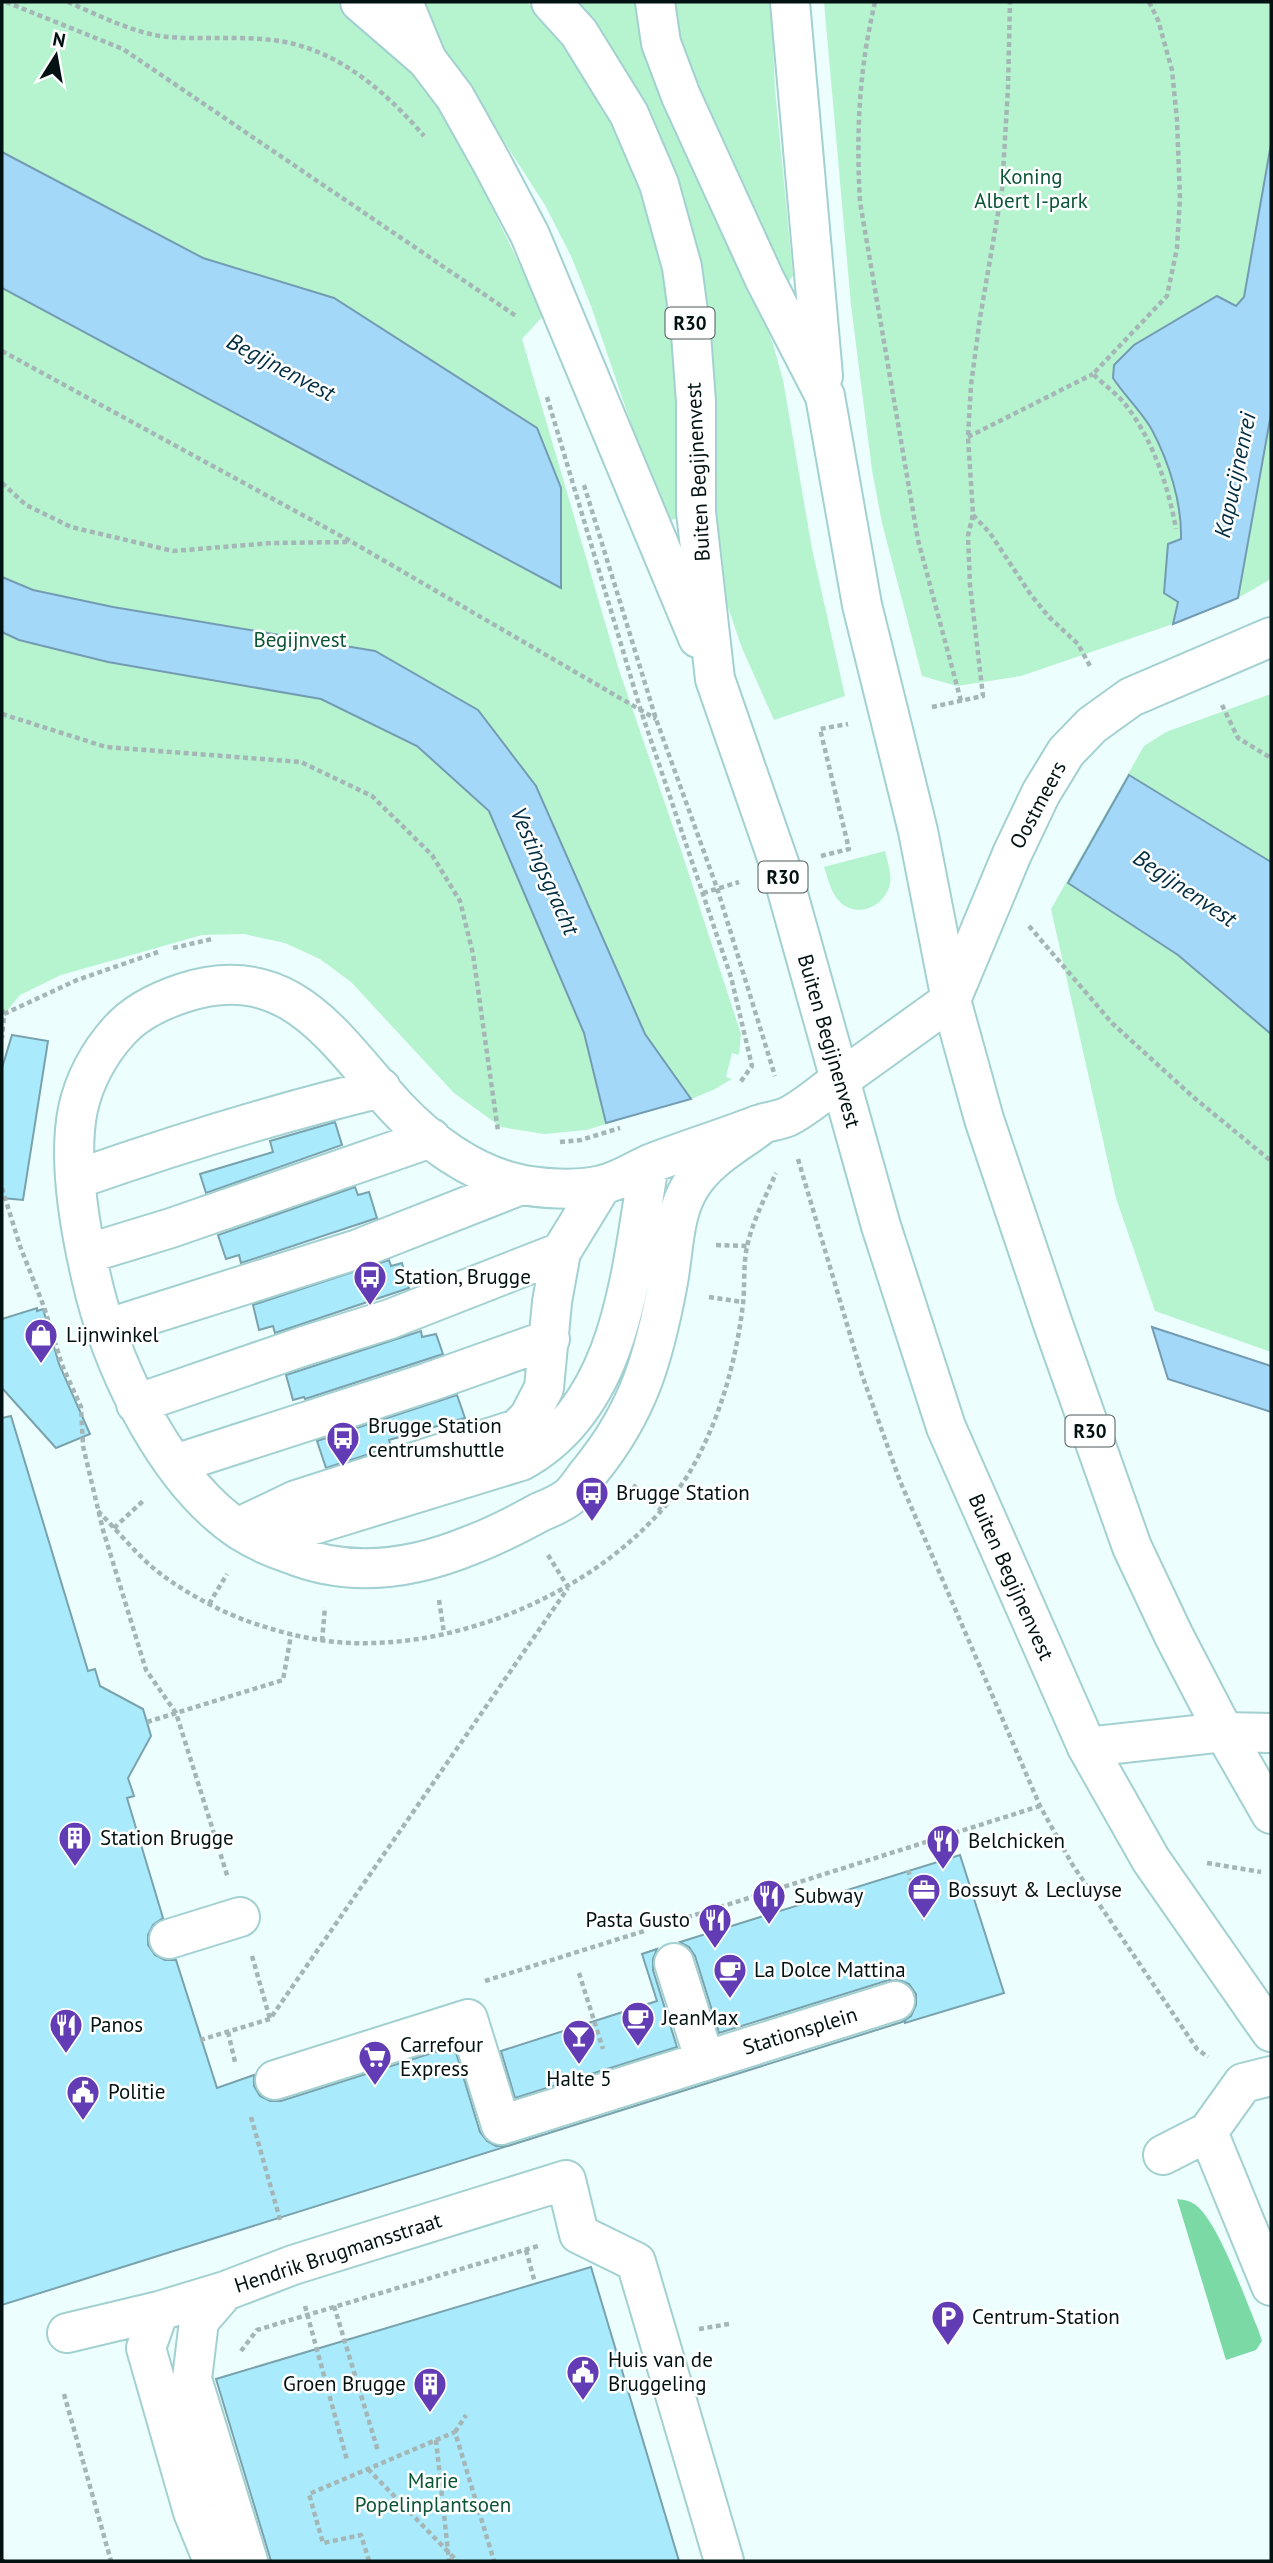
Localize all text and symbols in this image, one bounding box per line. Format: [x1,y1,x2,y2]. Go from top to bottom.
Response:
north arrow [21,21,91,91]
text: N [51,26,68,52]
park label: Koning Albert I-park [974,163,1088,214]
road number: R30 [666,308,714,338]
water label: Begijnenvest [222,326,342,408]
street label: Buiten Begijnenvest [679,382,716,562]
water label: Kapucijnenrei [1207,409,1262,540]
park label: Begijnvest [253,626,347,653]
street label: Oostmeers [1003,756,1072,853]
water label: Vestingsgracht [504,802,587,941]
water label: Begijnenvest [1128,842,1244,934]
road number: R30 [758,862,808,892]
street label: Buiten Begijnenvest [792,951,867,1131]
bus stop icon: Station, Brugge [351,1258,389,1307]
place label: Station, Brugge [394,1263,531,1290]
shop icon: Lijnwinkel [22,1316,60,1365]
place label: Lijnwinkel [66,1321,159,1348]
place label: Brugge Station centrumshuttle [368,1412,504,1463]
road number: R30 [1066,1415,1114,1446]
bus stop icon: Brugge Station centrumshuttle [324,1419,362,1468]
bus stop icon: Brugge Station [573,1474,611,1523]
place label: Brugge Station [616,1479,750,1506]
street label: Buiten Begijnenvest [963,1489,1060,1664]
building icon: Station Brugge [56,1819,94,1868]
restaurant icon: Belchicken [924,1822,962,1871]
place label: Station Brugge [100,1824,234,1851]
place label: Belchicken [968,1827,1065,1854]
office icon: Bossuyt & Lecluyse [905,1871,943,1920]
place label: Bossuyt & Lecluyse [948,1876,1122,1903]
restaurant icon: Subway [750,1877,788,1926]
place label: Subway [794,1882,863,1909]
restaurant icon: Pasta Gusto [696,1901,734,1950]
place label: Pasta Gusto [585,1906,690,1933]
cafe icon: La Dolce Mattina [711,1951,749,2000]
place label: La Dolce Mattina [754,1956,906,1983]
cafe icon: JeanMax [619,1999,657,2048]
street label: Stationsplein [739,2000,860,2061]
place label: JeanMax [661,2004,739,2031]
restaurant icon: Panos [47,2006,85,2055]
place label: Panos [90,2011,143,2038]
bar icon: Halte 5 [560,2017,598,2066]
place label: Carrefour Express [400,2031,483,2082]
supermarket icon: Carrefour Express [356,2038,394,2087]
place label: Halte 5 [546,2065,612,2092]
public building icon: Politie [64,2073,102,2122]
place label: Politie [108,2078,165,2105]
street label: Hendrik Brugmansstraat [231,2206,445,2299]
parking icon: Centrum-Station [929,2298,967,2347]
place label: Centrum-Station [972,2303,1120,2330]
place label: Huis van de Bruggeling [608,2346,713,2397]
public building icon: Huis van de Bruggeling [564,2353,602,2402]
building icon: Groen Brugge [411,2365,449,2414]
place label: Groen Brugge [283,2370,406,2397]
park label: Marie Popelinplantsoen [355,2467,511,2518]

